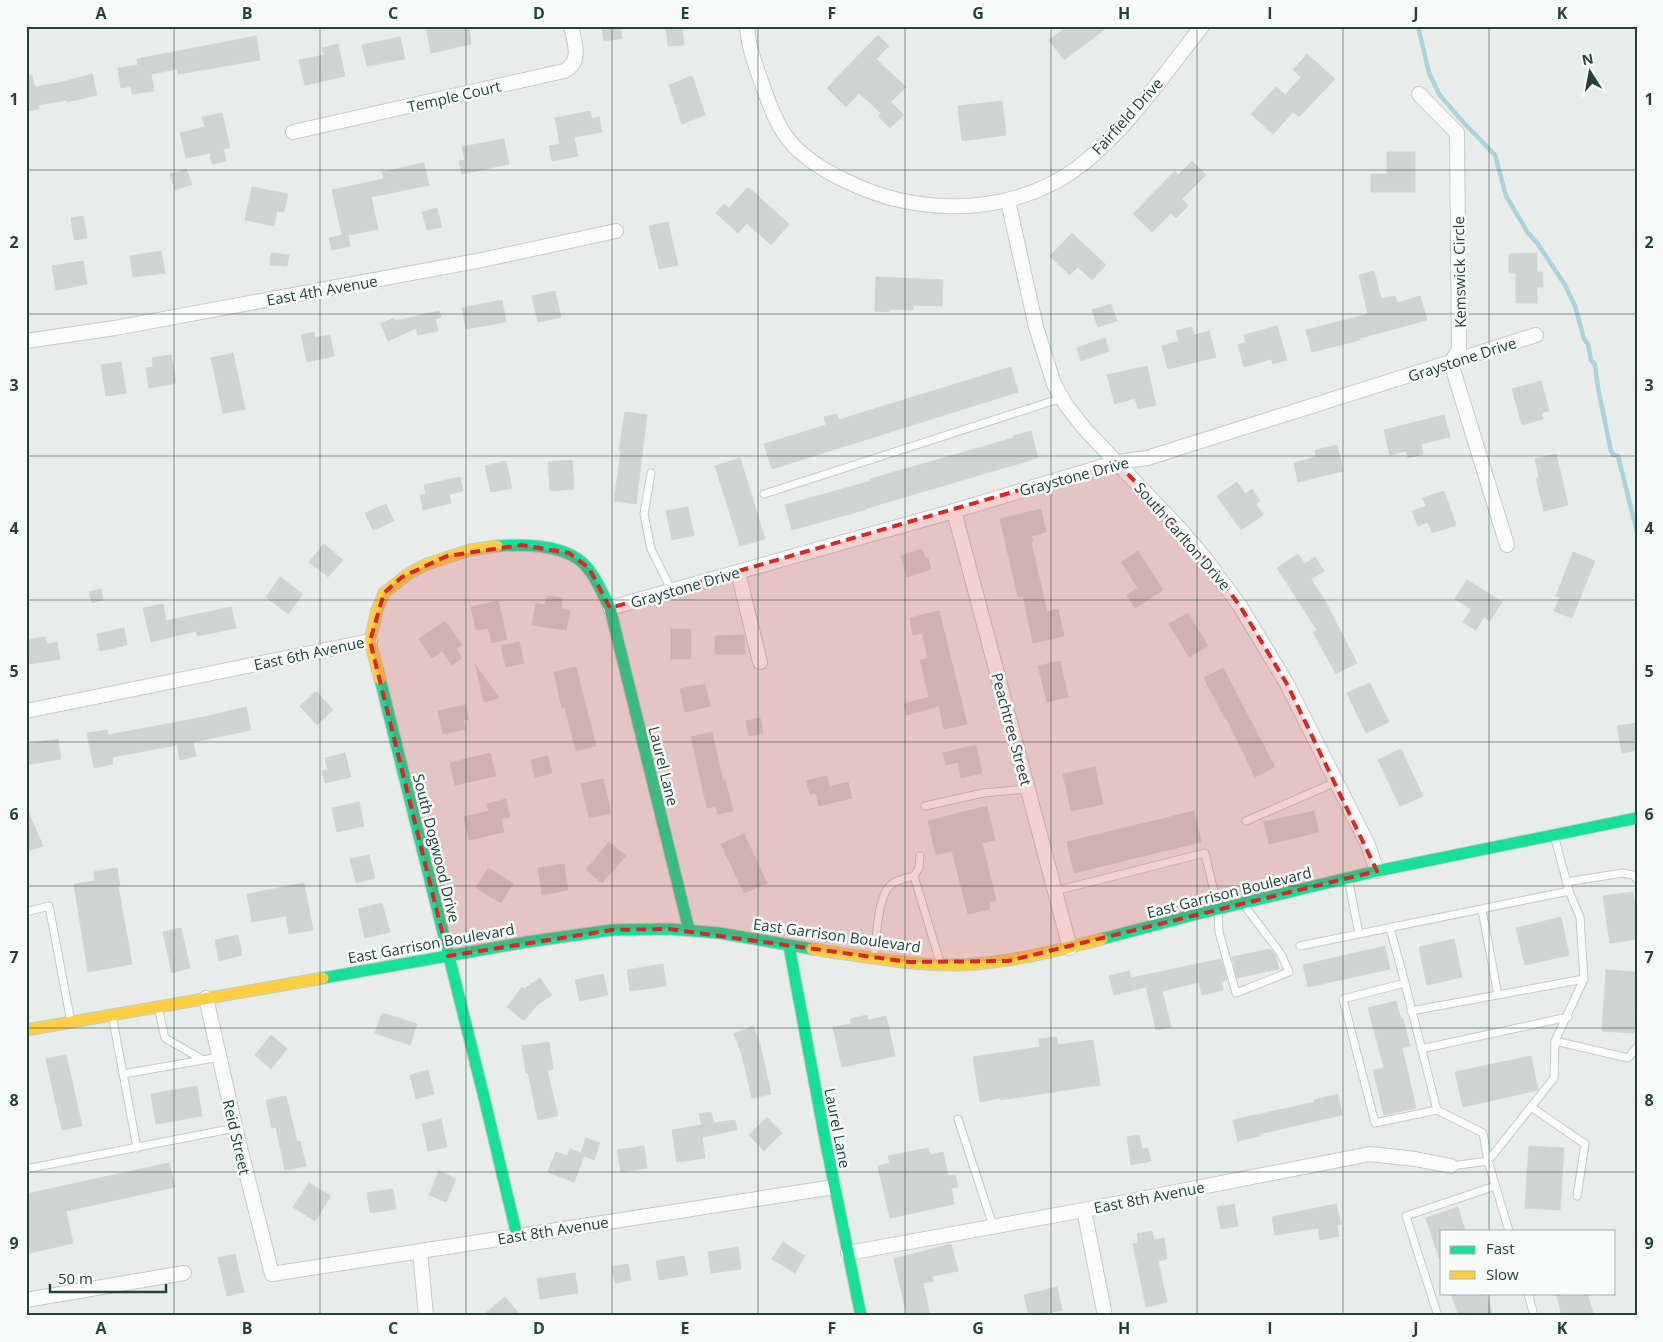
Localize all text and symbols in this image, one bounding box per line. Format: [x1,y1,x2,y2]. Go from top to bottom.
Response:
text: A [95,2,107,24]
text: B [242,2,252,24]
text: C [388,2,398,24]
text: D [533,2,545,24]
text: E [681,2,690,24]
text: F [828,2,836,24]
text: G [972,2,984,24]
text: H [1118,2,1130,24]
text: I [1267,2,1273,24]
text: J [1411,2,1419,24]
text: K [1557,2,1568,24]
north arrow [1566,48,1616,98]
text: N [1580,48,1595,69]
street label: Fairfield Drive [1087,73,1167,159]
street label: Temple Court [405,76,503,116]
text: 1 [9,88,19,110]
text: 1 [1644,88,1654,110]
street label: Kemswick Circle [1448,216,1470,328]
text: 2 [9,231,19,253]
text: 2 [1644,231,1654,253]
street label: East 4th Avenue [265,270,379,310]
street label: Graystone Drive [1405,332,1519,386]
text: 3 [9,374,19,396]
text: 3 [1644,374,1654,396]
street label: Graystone Drive [1017,452,1131,500]
street label: South Carlton Drive [1131,478,1235,594]
text: 4 [9,517,19,539]
text: 4 [1644,517,1654,539]
street label: Graystone Drive [628,562,742,612]
street label: East 6th Avenue [252,632,366,674]
text: 5 [9,660,19,682]
text: 5 [1644,660,1654,682]
street label: Peachtree Street [987,670,1037,788]
street label: Laurel Lane [644,724,684,808]
street label: South Dogwood Drive [409,772,465,924]
text: 6 [9,803,19,825]
text: 6 [1644,803,1654,825]
street label: East Garrison Boulevard [1145,862,1313,922]
street label: East Garrison Boulevard [752,913,922,957]
street label: East Garrison Boulevard [346,918,516,968]
text: 7 [9,946,19,968]
text: 7 [1644,946,1654,968]
street label: Laurel Lane [820,1086,856,1170]
text: 8 [9,1089,19,1111]
text: 8 [1644,1089,1654,1111]
street label: Reid Street [219,1098,255,1176]
street label: East 8th Avenue [1092,1176,1206,1218]
street label: East 8th Avenue [496,1211,610,1249]
legend [1440,1230,1616,1294]
text: 9 [9,1232,19,1254]
text: 9 [1644,1232,1654,1254]
text: Fast [1486,1238,1515,1258]
scale bar [50,1262,166,1294]
text: Slow [1486,1264,1519,1284]
text: 50 m [58,1268,93,1288]
text: A [95,1317,107,1339]
text: B [242,1317,252,1339]
text: C [388,1317,398,1339]
text: D [533,1317,545,1339]
text: E [681,1317,690,1339]
text: F [828,1317,836,1339]
text: G [972,1317,984,1339]
text: H [1118,1317,1130,1339]
text: I [1267,1317,1273,1339]
text: J [1411,1317,1419,1339]
text: K [1557,1317,1568,1339]

